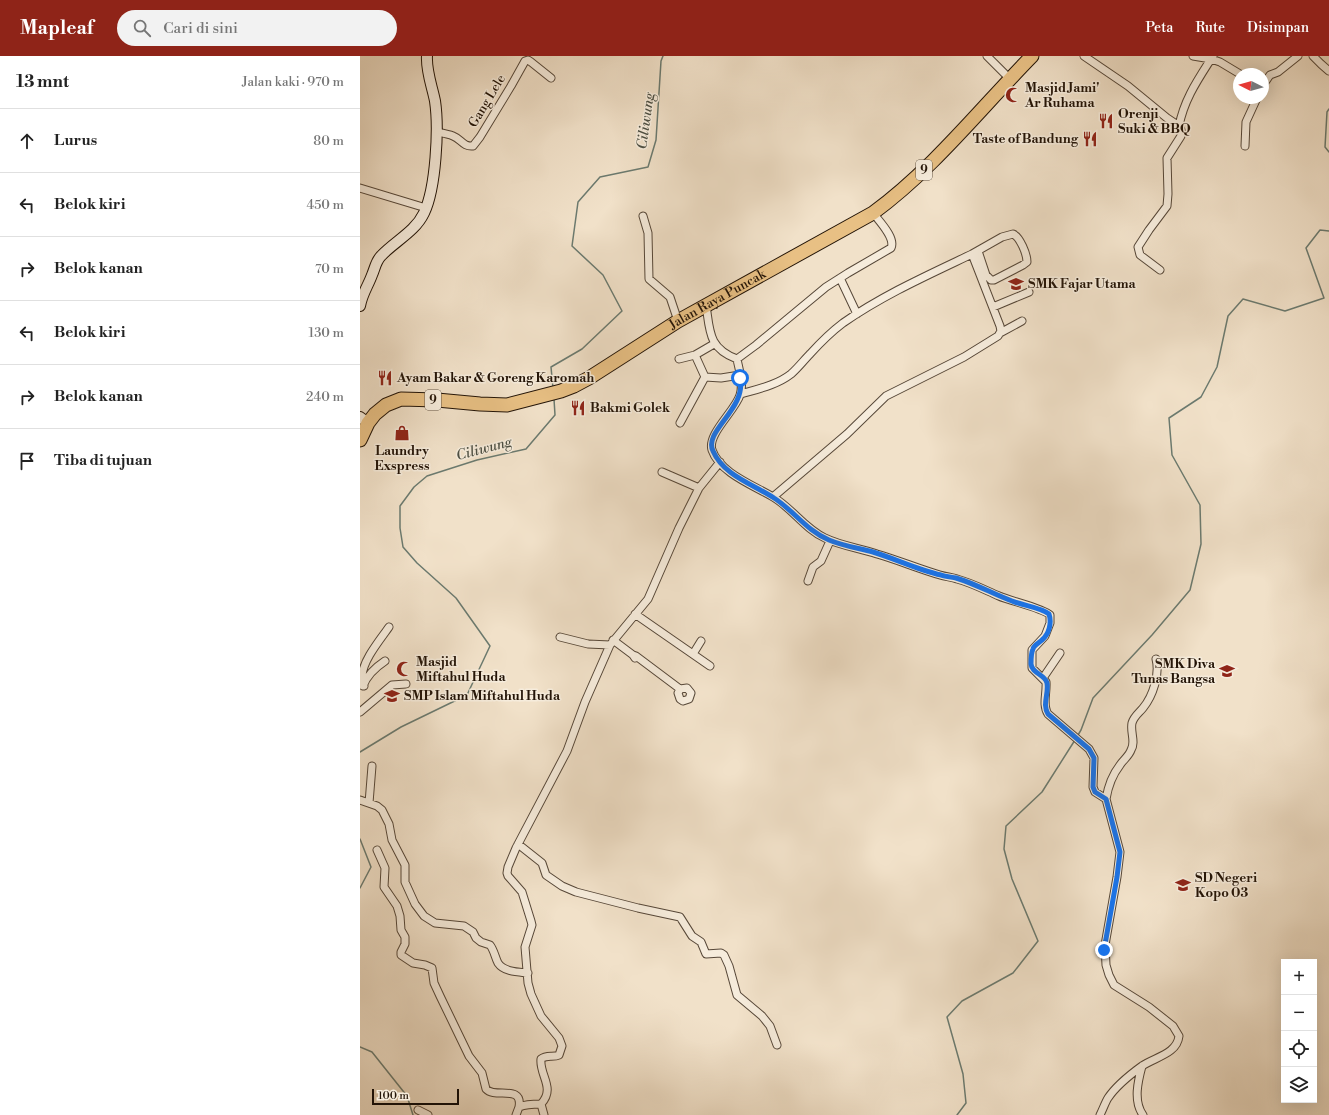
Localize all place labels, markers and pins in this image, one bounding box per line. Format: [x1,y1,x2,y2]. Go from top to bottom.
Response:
place label: Masjid Jami' Ar Ruhama [1024,80,1099,111]
mosque icon: Masjid Jami' Ar Ruhama [1004,86,1022,104]
place label: Orenji Suki & BBQ [1118,106,1191,137]
restaurant icon: Orenji Suki & BBQ [1097,112,1115,130]
restaurant icon: Taste of Bandung [1081,130,1099,148]
place label: Taste of Bandung [973,131,1079,147]
school or university icon: SMK Fajar Utama [1007,275,1025,293]
place label: SMK Fajar Utama [1028,276,1137,292]
restaurant icon: Ayam Bakar & Goreng Karomah [376,369,394,387]
place label: Ayam Bakar & Goreng Karomah [396,370,594,386]
restaurant icon: Bakmi Golek [569,399,587,417]
place label: Bakmi Golek [590,400,671,416]
shop icon: Laundry Exspress [393,424,411,442]
place label: Laundry Exspress [374,443,430,474]
place label: Masjid Miftahul Huda [416,654,507,685]
place label: SMK Diva Tunas Bangsa [1131,656,1216,687]
mosque icon: Masjid Miftahul Huda [395,660,413,678]
school or university icon: SMK Diva Tunas Bangsa [1218,662,1236,680]
school or university icon: SMP Islam Miftahul Huda [383,687,401,705]
place label: SMP Islam Miftahul Huda [404,688,561,704]
place label: SD Negeri Kopo 03 [1195,870,1257,901]
school or university icon: SD Negeri Kopo 03 [1174,876,1192,894]

